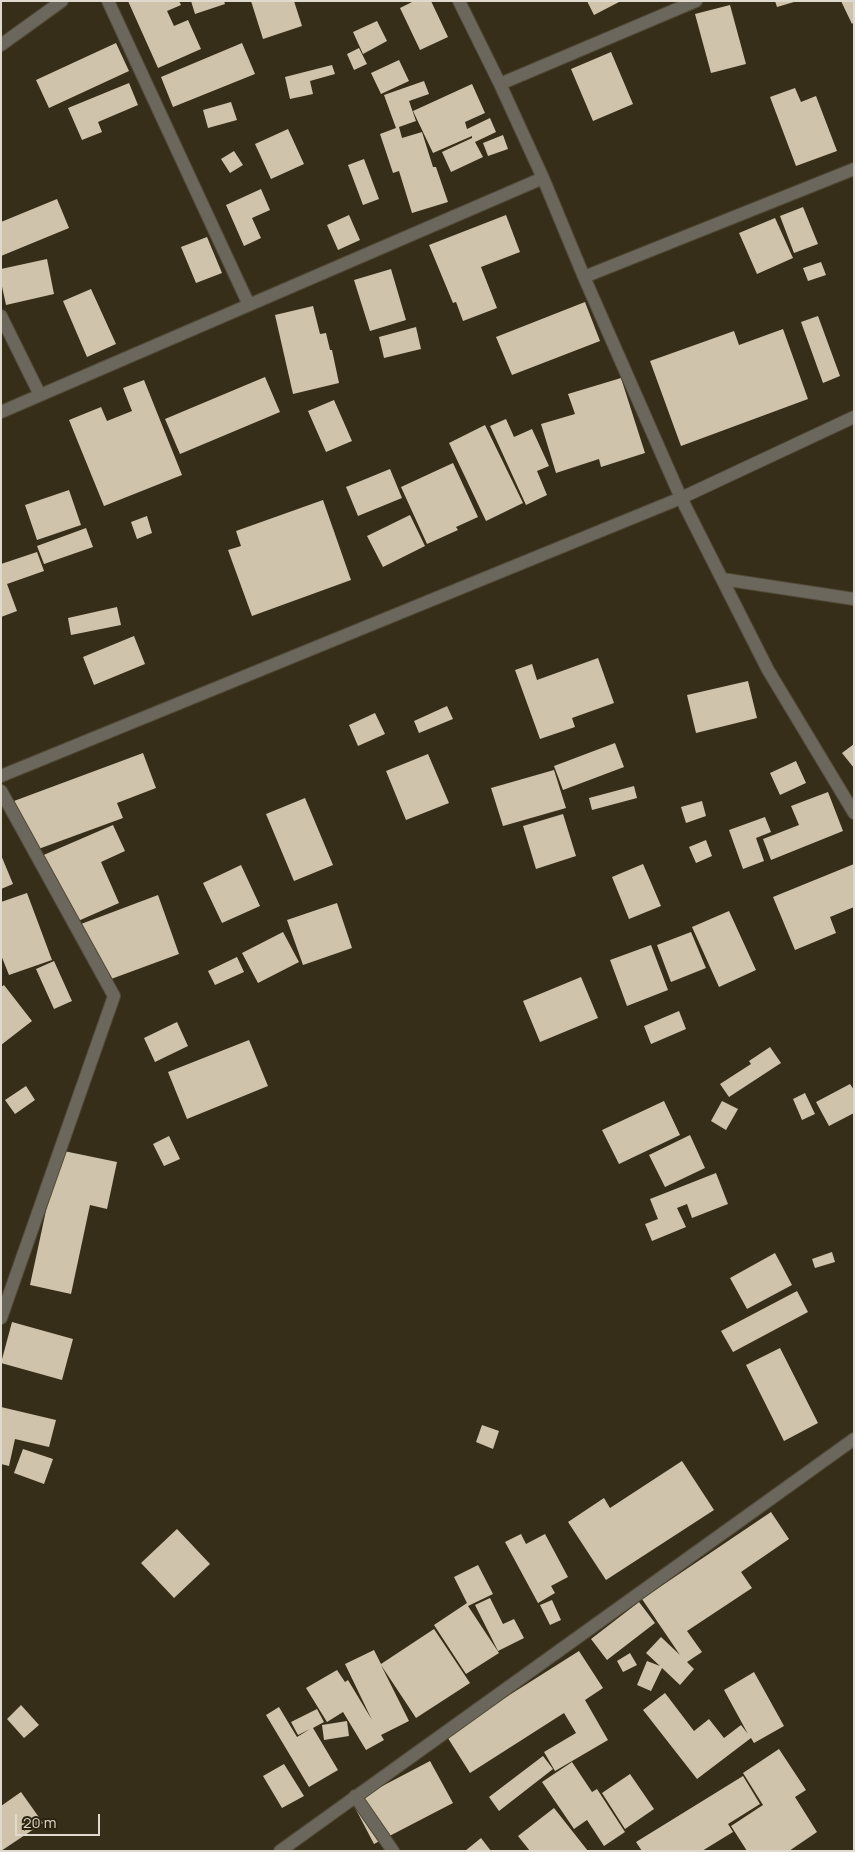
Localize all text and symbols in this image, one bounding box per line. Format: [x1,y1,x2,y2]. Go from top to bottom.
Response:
scale bar [18,1804,102,1836]
text: 20 m [23,1812,56,1833]

